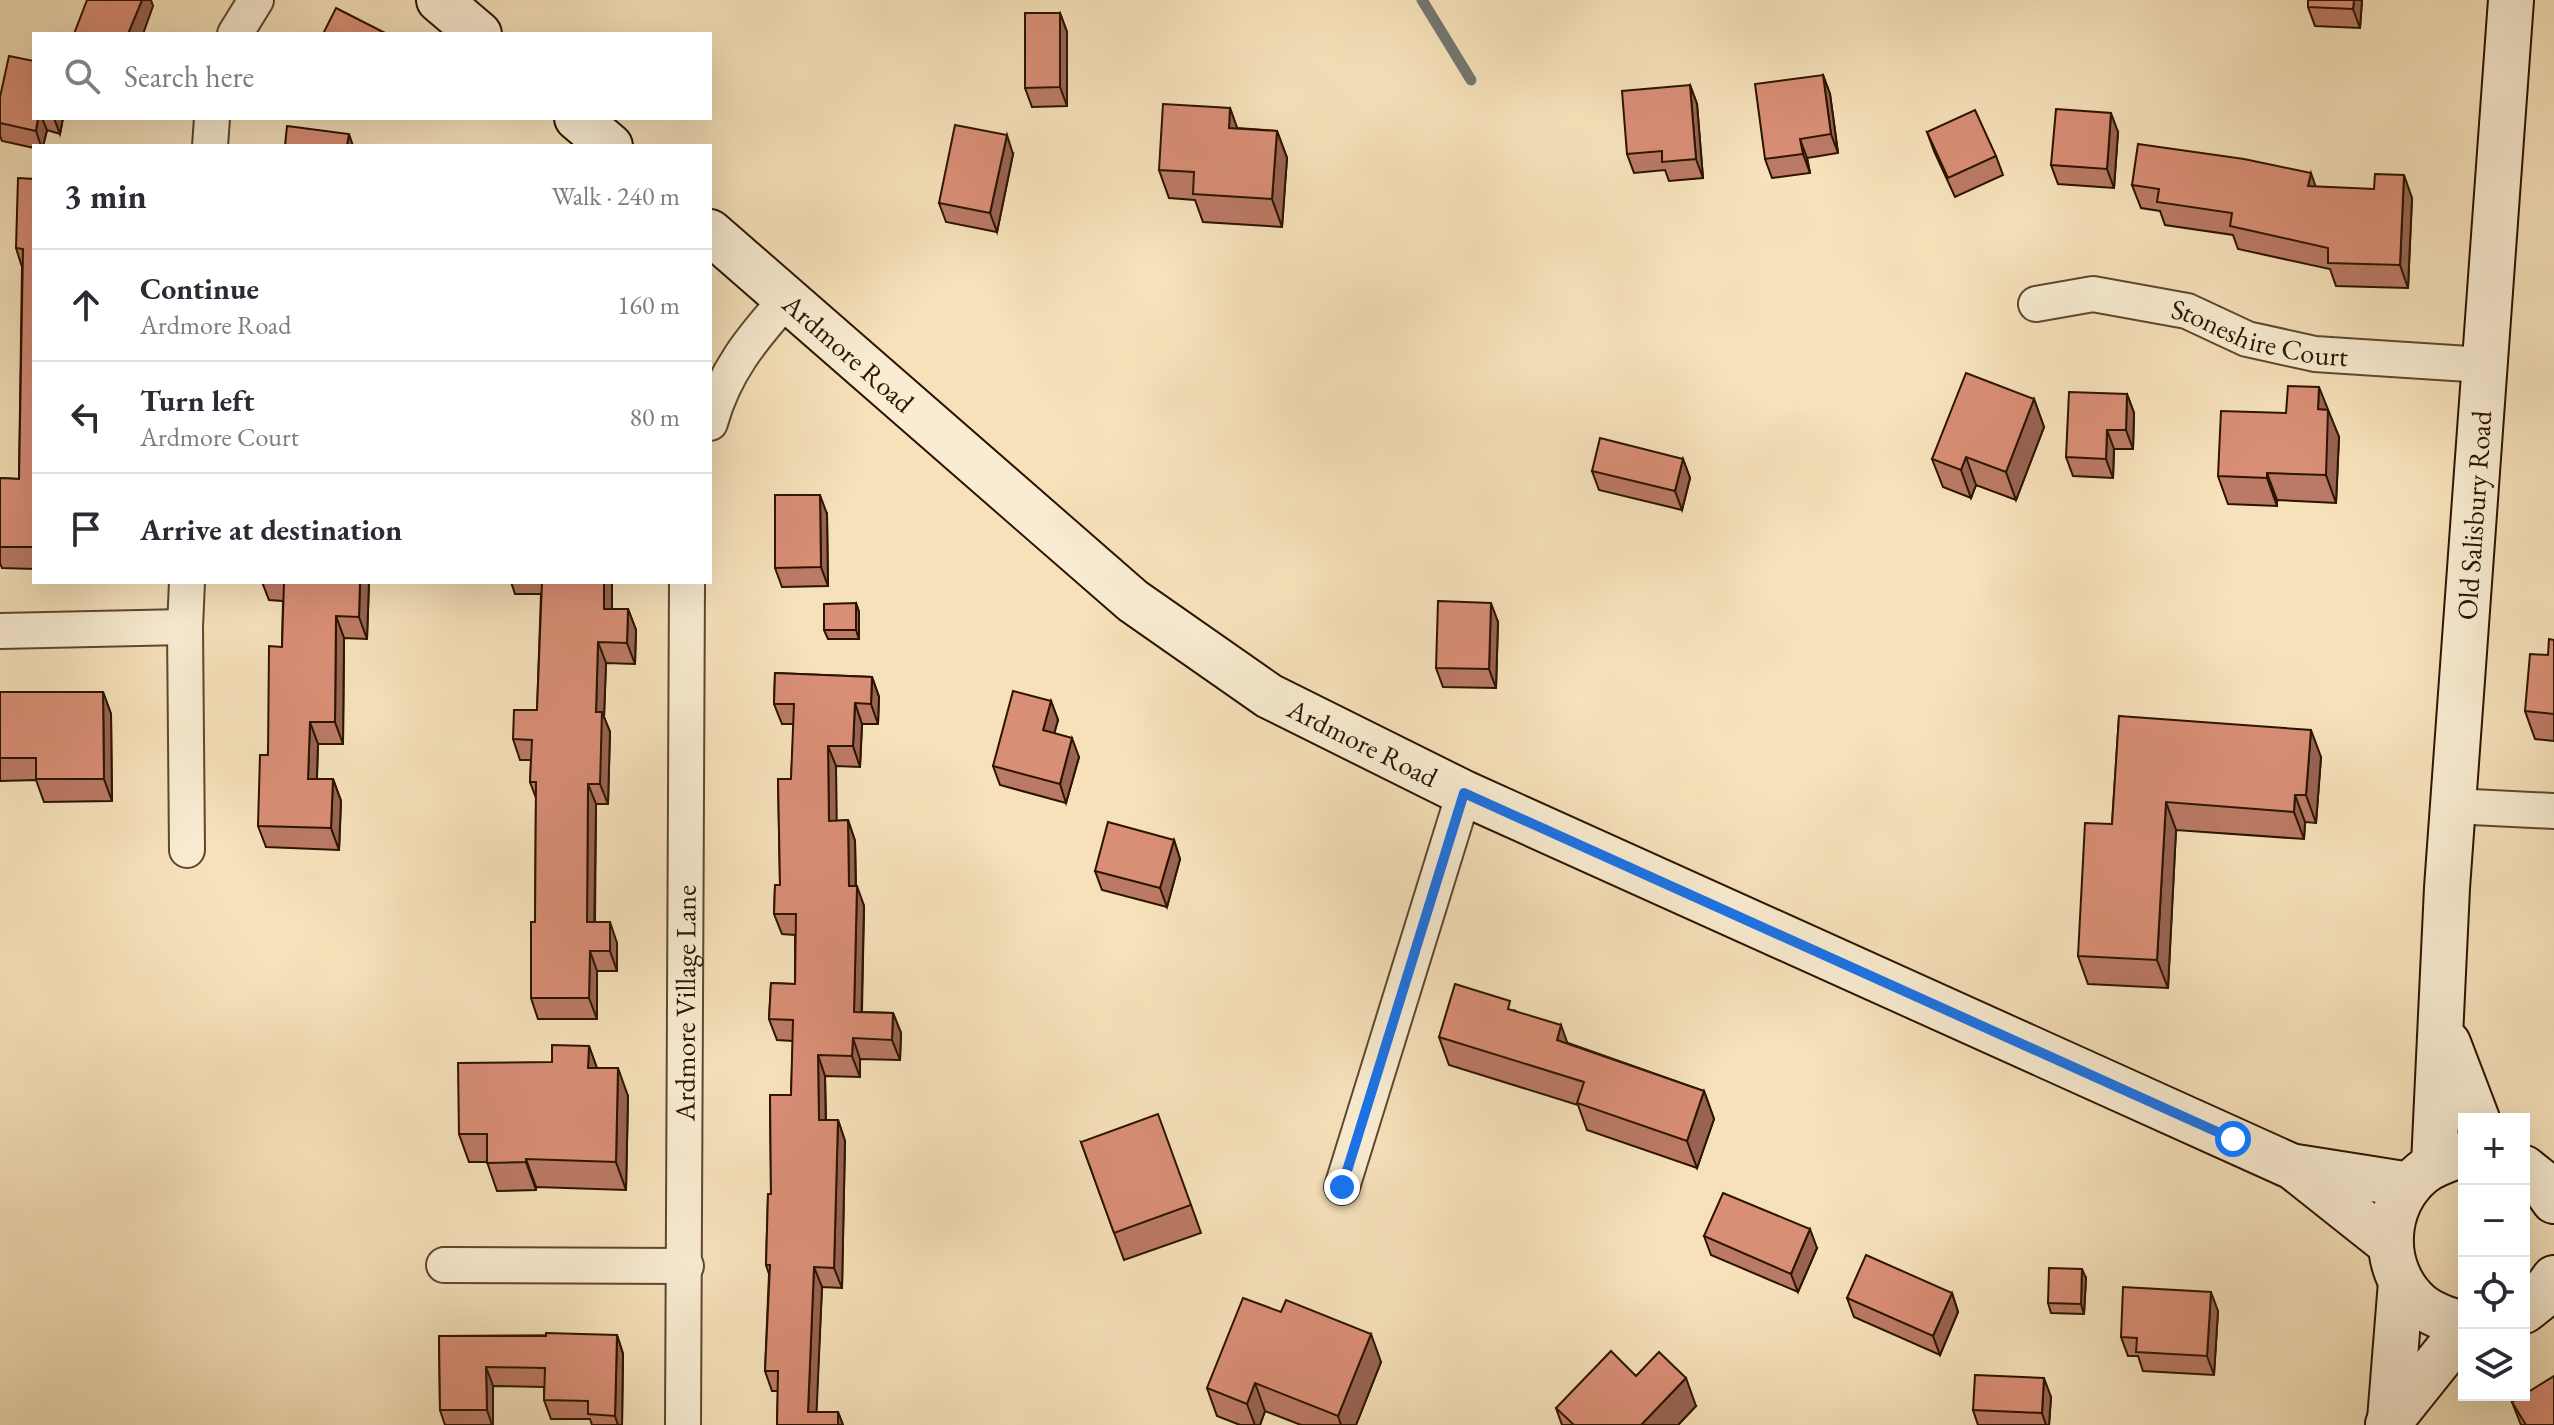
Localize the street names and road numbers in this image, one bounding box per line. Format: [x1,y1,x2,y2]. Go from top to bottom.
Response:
street label: Ardmore Road [775,285,923,421]
street label: Stoneshire Court [2168,291,2349,374]
street label: Old Salisbury Road [2448,409,2499,621]
street label: Ardmore Road [1281,690,1445,795]
street label: Ardmore Village Lane [666,885,704,1122]

